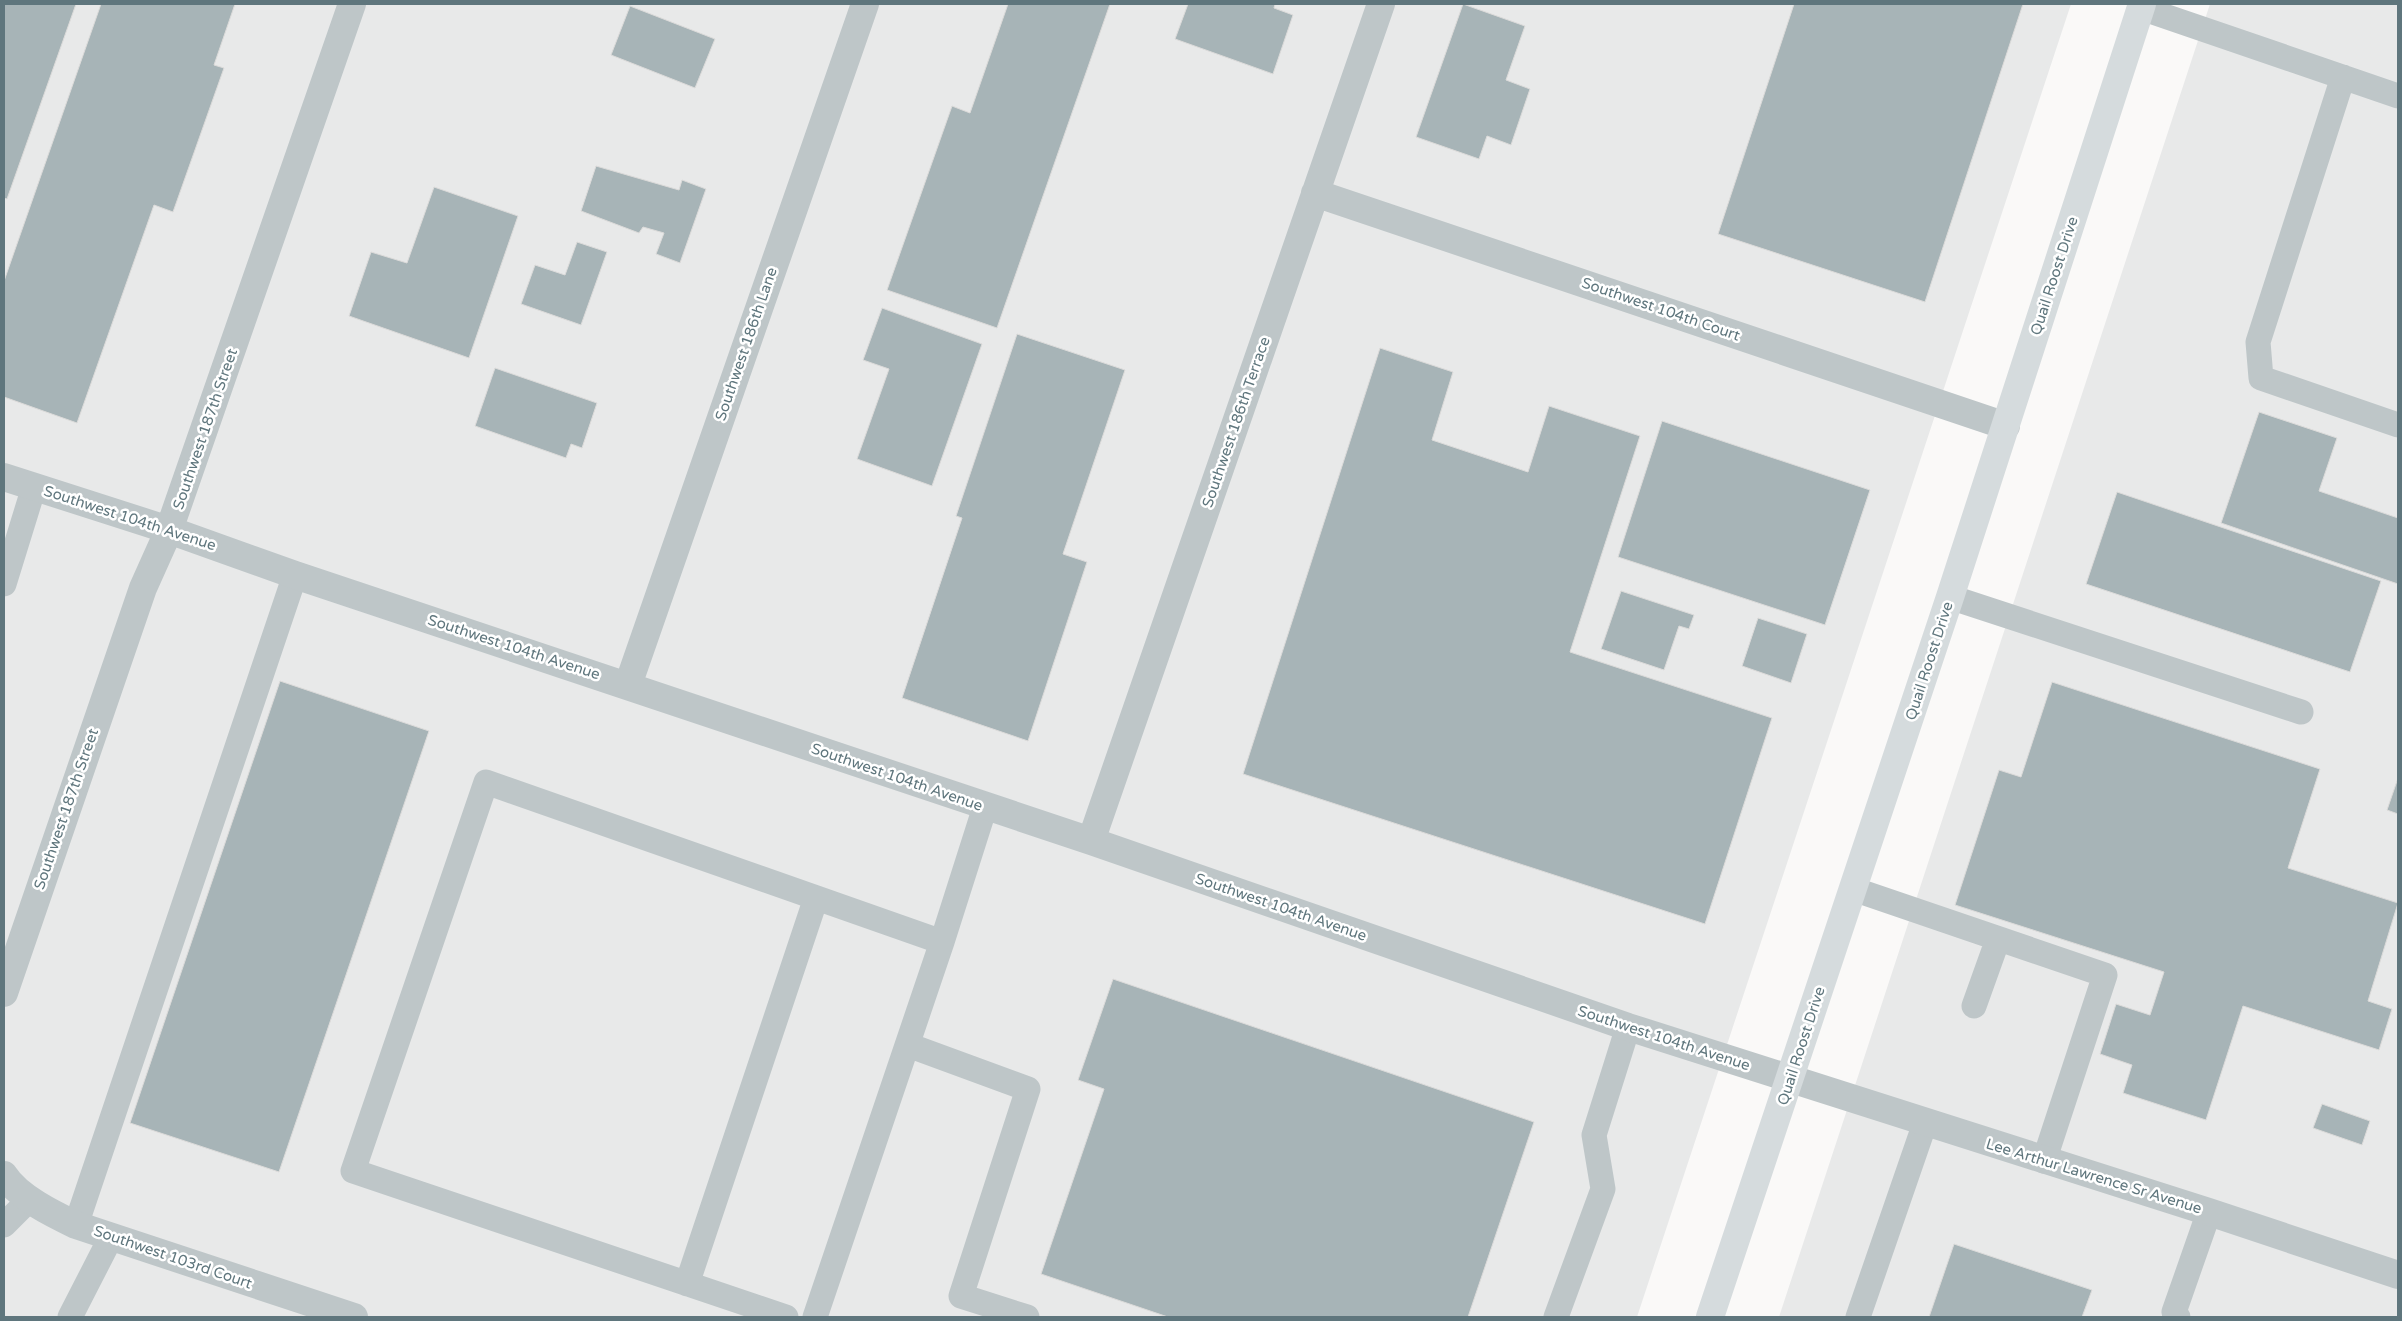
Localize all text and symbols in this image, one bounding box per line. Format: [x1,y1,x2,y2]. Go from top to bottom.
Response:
street label: Quail Roost Drive [2026,214,2082,338]
street label: Southwest 186th Lane [711,265,781,423]
street label: Southwest 104th Court [1579,273,1743,345]
street label: Southwest 186th Terrace [1198,334,1274,510]
street label: Southwest 187th Street [169,346,241,512]
street label: Southwest 104th Avenue [42,482,218,554]
street label: Quail Roost Drive [1901,599,1957,723]
street label: Southwest 104th Avenue [426,611,602,683]
street label: Southwest 187th Street [30,726,102,892]
street label: Southwest 104th Avenue [809,739,985,815]
street label: Southwest 104th Avenue [1193,869,1369,945]
street label: Quail Roost Drive [1773,984,1829,1108]
street label: Southwest 104th Avenue [1576,1002,1752,1074]
street label: Lee Arthur Lawrence Sr Avenue [1984,1135,2204,1217]
street label: Southwest 103rd Court [91,1221,255,1293]

